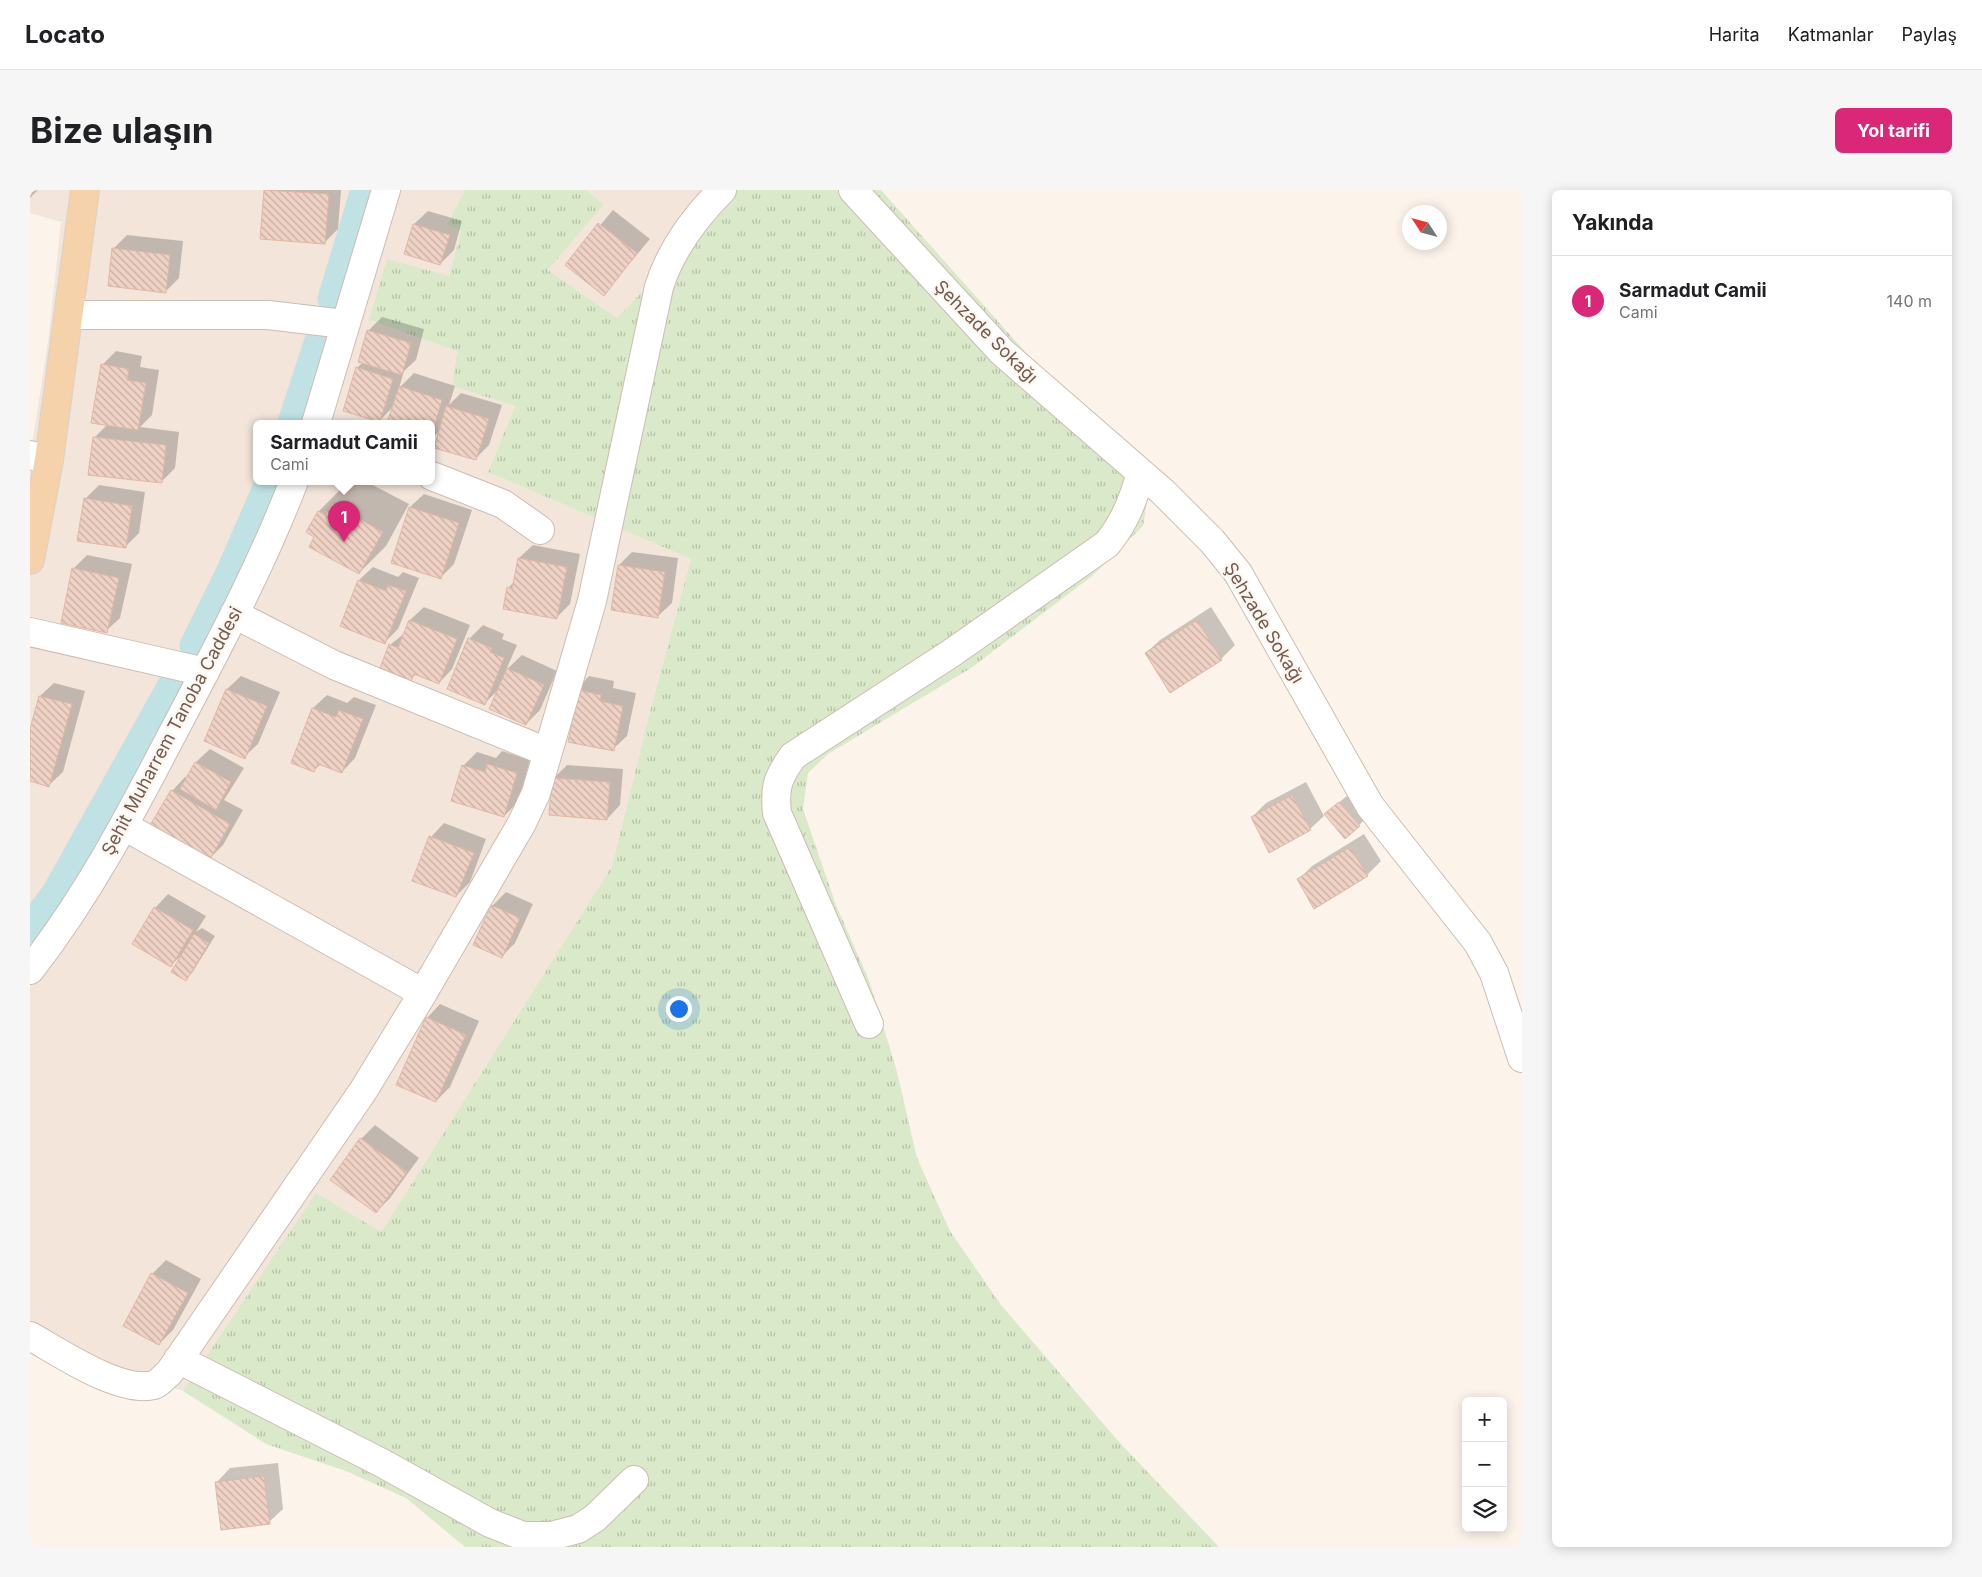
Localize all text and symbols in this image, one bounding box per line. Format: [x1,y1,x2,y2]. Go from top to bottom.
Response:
text: Locato [25,20,105,49]
text: Harita [1709,24,1760,45]
text: Katmanlar [1788,24,1873,45]
text: Paylaş [1901,24,1957,45]
button: Yol tarifi [1835,108,1952,153]
text: Bize ulaşın [30,109,214,151]
north arrow [1402,205,1447,250]
text: Yakında [1572,210,1654,235]
street label: Şehzade Sokağı [930,276,1042,388]
text: Sarmadut Camii [1619,279,1767,302]
text: 1 [1585,291,1591,311]
text: 140 m [1887,291,1932,311]
text: Cami [1619,302,1658,322]
popup [253,420,435,485]
text: Sarmadut Camii [270,431,418,454]
text: Cami [270,454,309,474]
pin: 1 [328,501,360,542]
street label: Şehzade Sokağı [1220,559,1309,687]
street label: Şehit Muharrem Tanoba Caddesi [97,603,246,859]
your location [666,996,692,1022]
map controls [1462,1397,1507,1532]
button: + [1462,1397,1507,1442]
button: − [1462,1442,1507,1487]
button: layers [1462,1487,1507,1532]

